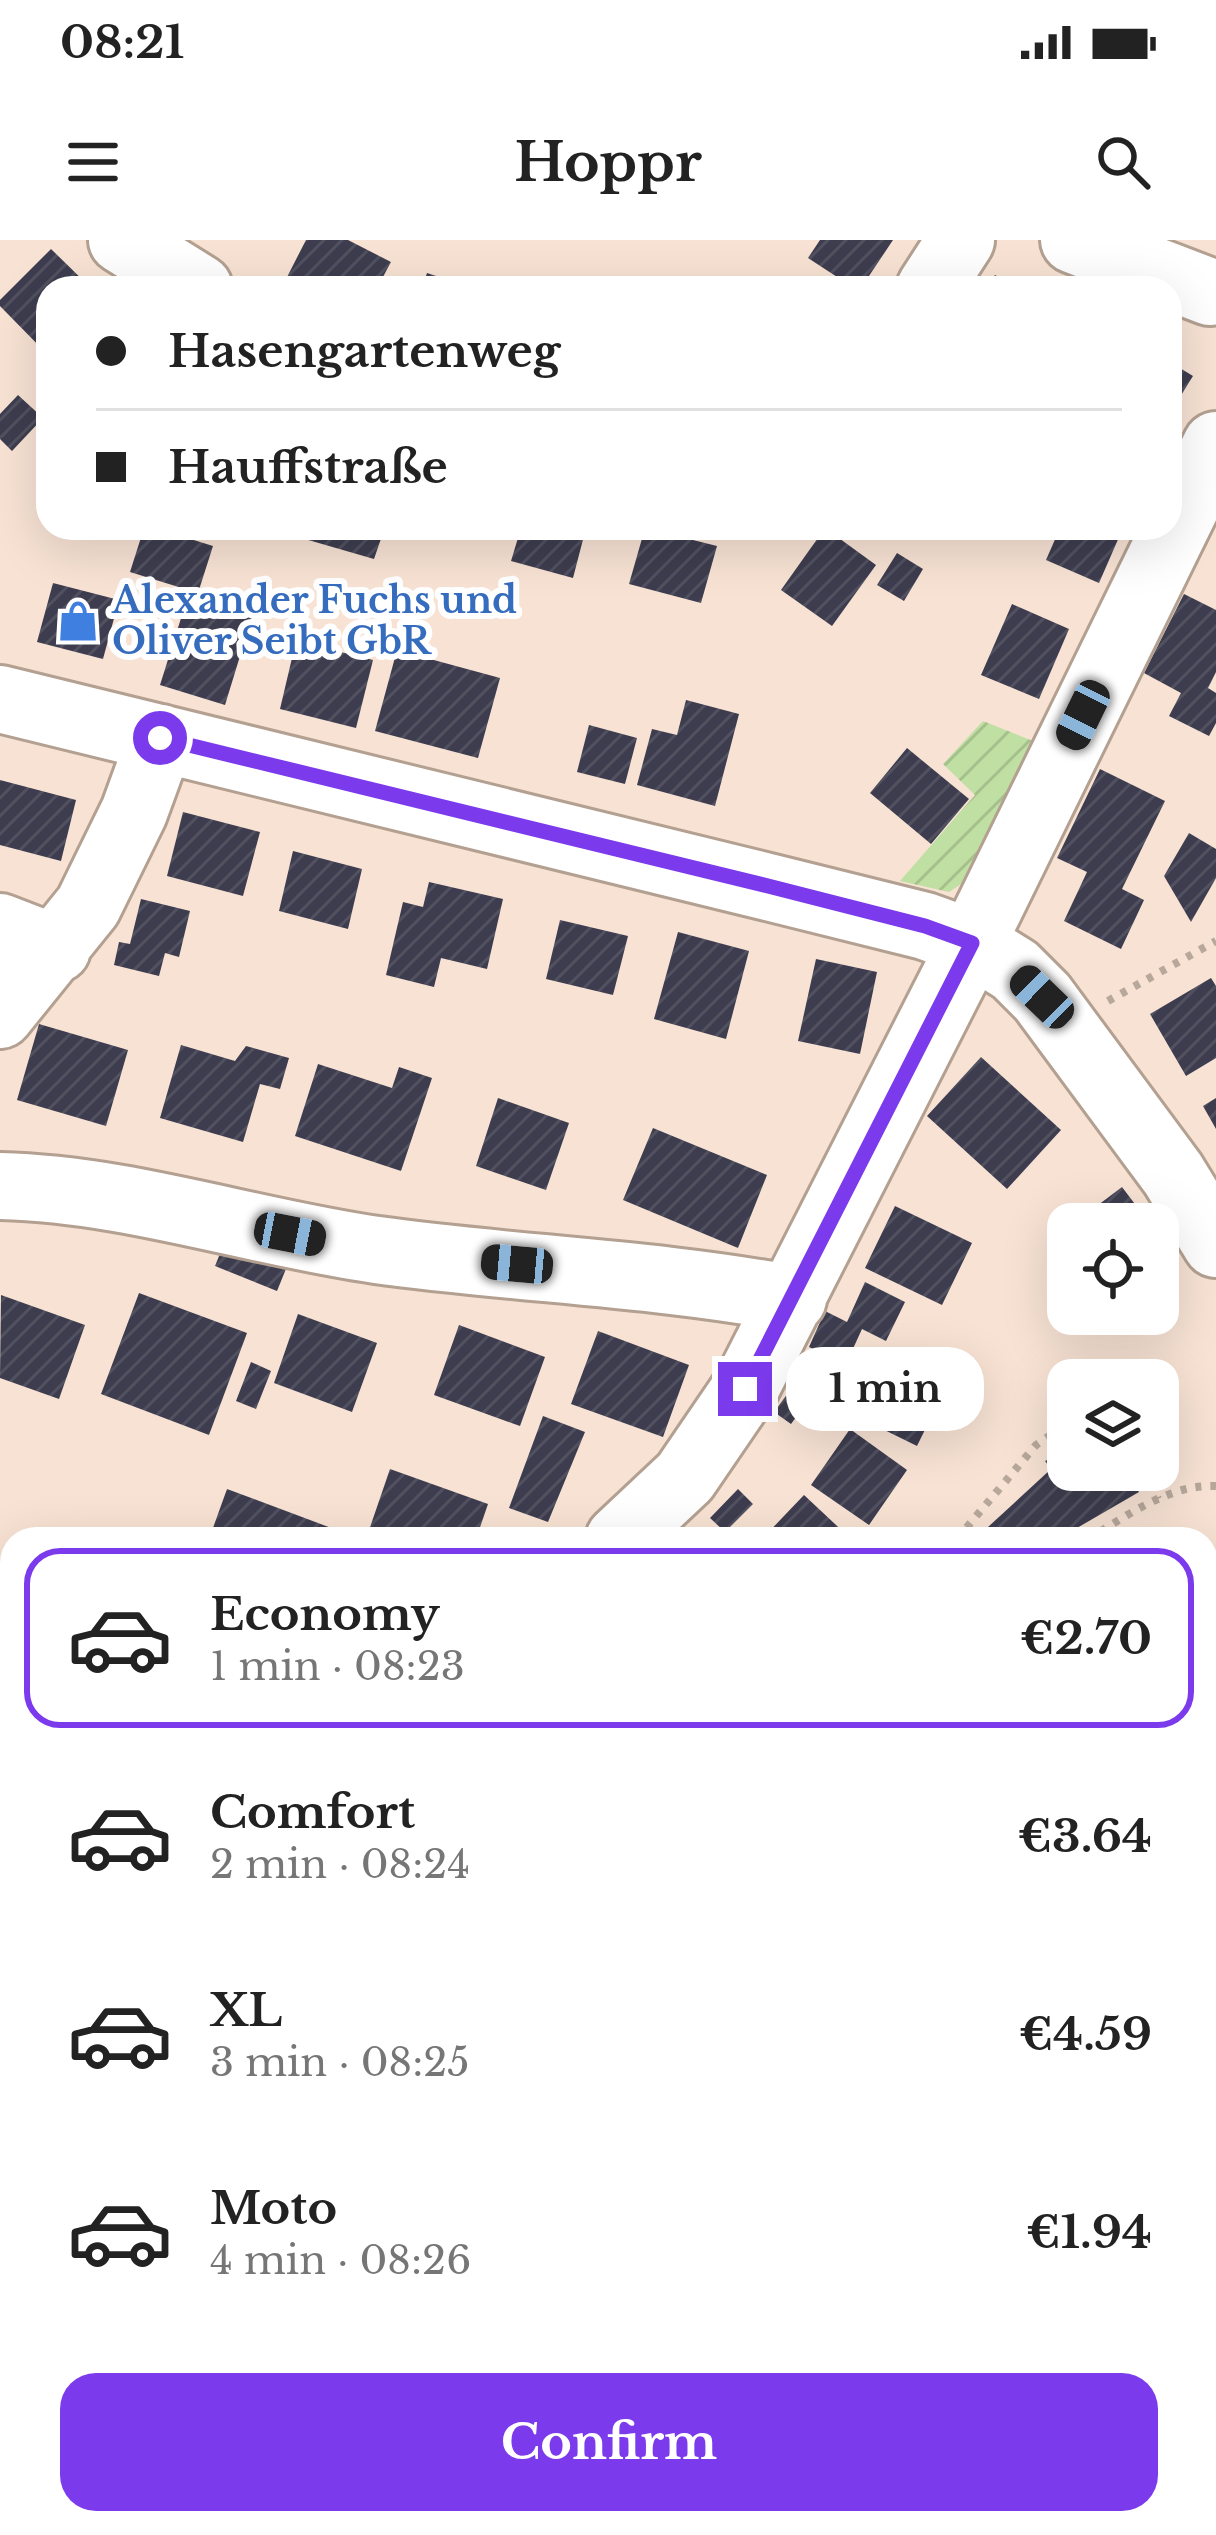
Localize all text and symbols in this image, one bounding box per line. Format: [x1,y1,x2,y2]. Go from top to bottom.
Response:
text: 08:21 [60,14,184,70]
icon: menu [60,129,126,195]
text: Hoppr [514,129,702,196]
icon: search [1090,129,1156,195]
text: Hasengartenweg [168,323,560,379]
text: Hauffstraße [168,439,448,495]
place label: Alexander Fuchs und Oliver Seibt GbR [111,578,517,664]
shop icon: Alexander Fuchs und Oliver Seibt GbR [55,598,101,644]
car [1051,675,1115,755]
route start [133,711,187,765]
car [1004,959,1080,1035]
map controls [1047,1203,1179,1491]
button: locate [1047,1203,1179,1335]
car [251,1209,329,1259]
car [480,1243,554,1285]
callout: 1 min [787,1347,985,1431]
button: layers [1047,1359,1179,1491]
route end [718,1362,772,1416]
text: 1 min [829,1364,941,1413]
icon: car [66,1584,174,1692]
text: Economy [210,1586,440,1642]
text: €2.70 [1020,1610,1152,1666]
text: 1 min · 08:23 [210,1642,465,1691]
icon: car [66,1782,174,1890]
text: Comfort [210,1784,415,1840]
text: €3.64 [1018,1808,1152,1864]
text: 2 min · 08:24 [210,1840,470,1889]
icon: car [66,1980,174,2088]
text: XL [210,1982,282,2038]
text: €4.59 [1019,2006,1152,2062]
text: 3 min · 08:25 [210,2038,470,2087]
icon: car [66,2178,174,2286]
text: Moto [210,2180,337,2236]
text: €1.94 [1026,2204,1152,2260]
text: 4 min · 08:26 [210,2236,471,2285]
button: Confirm [60,2373,1158,2511]

